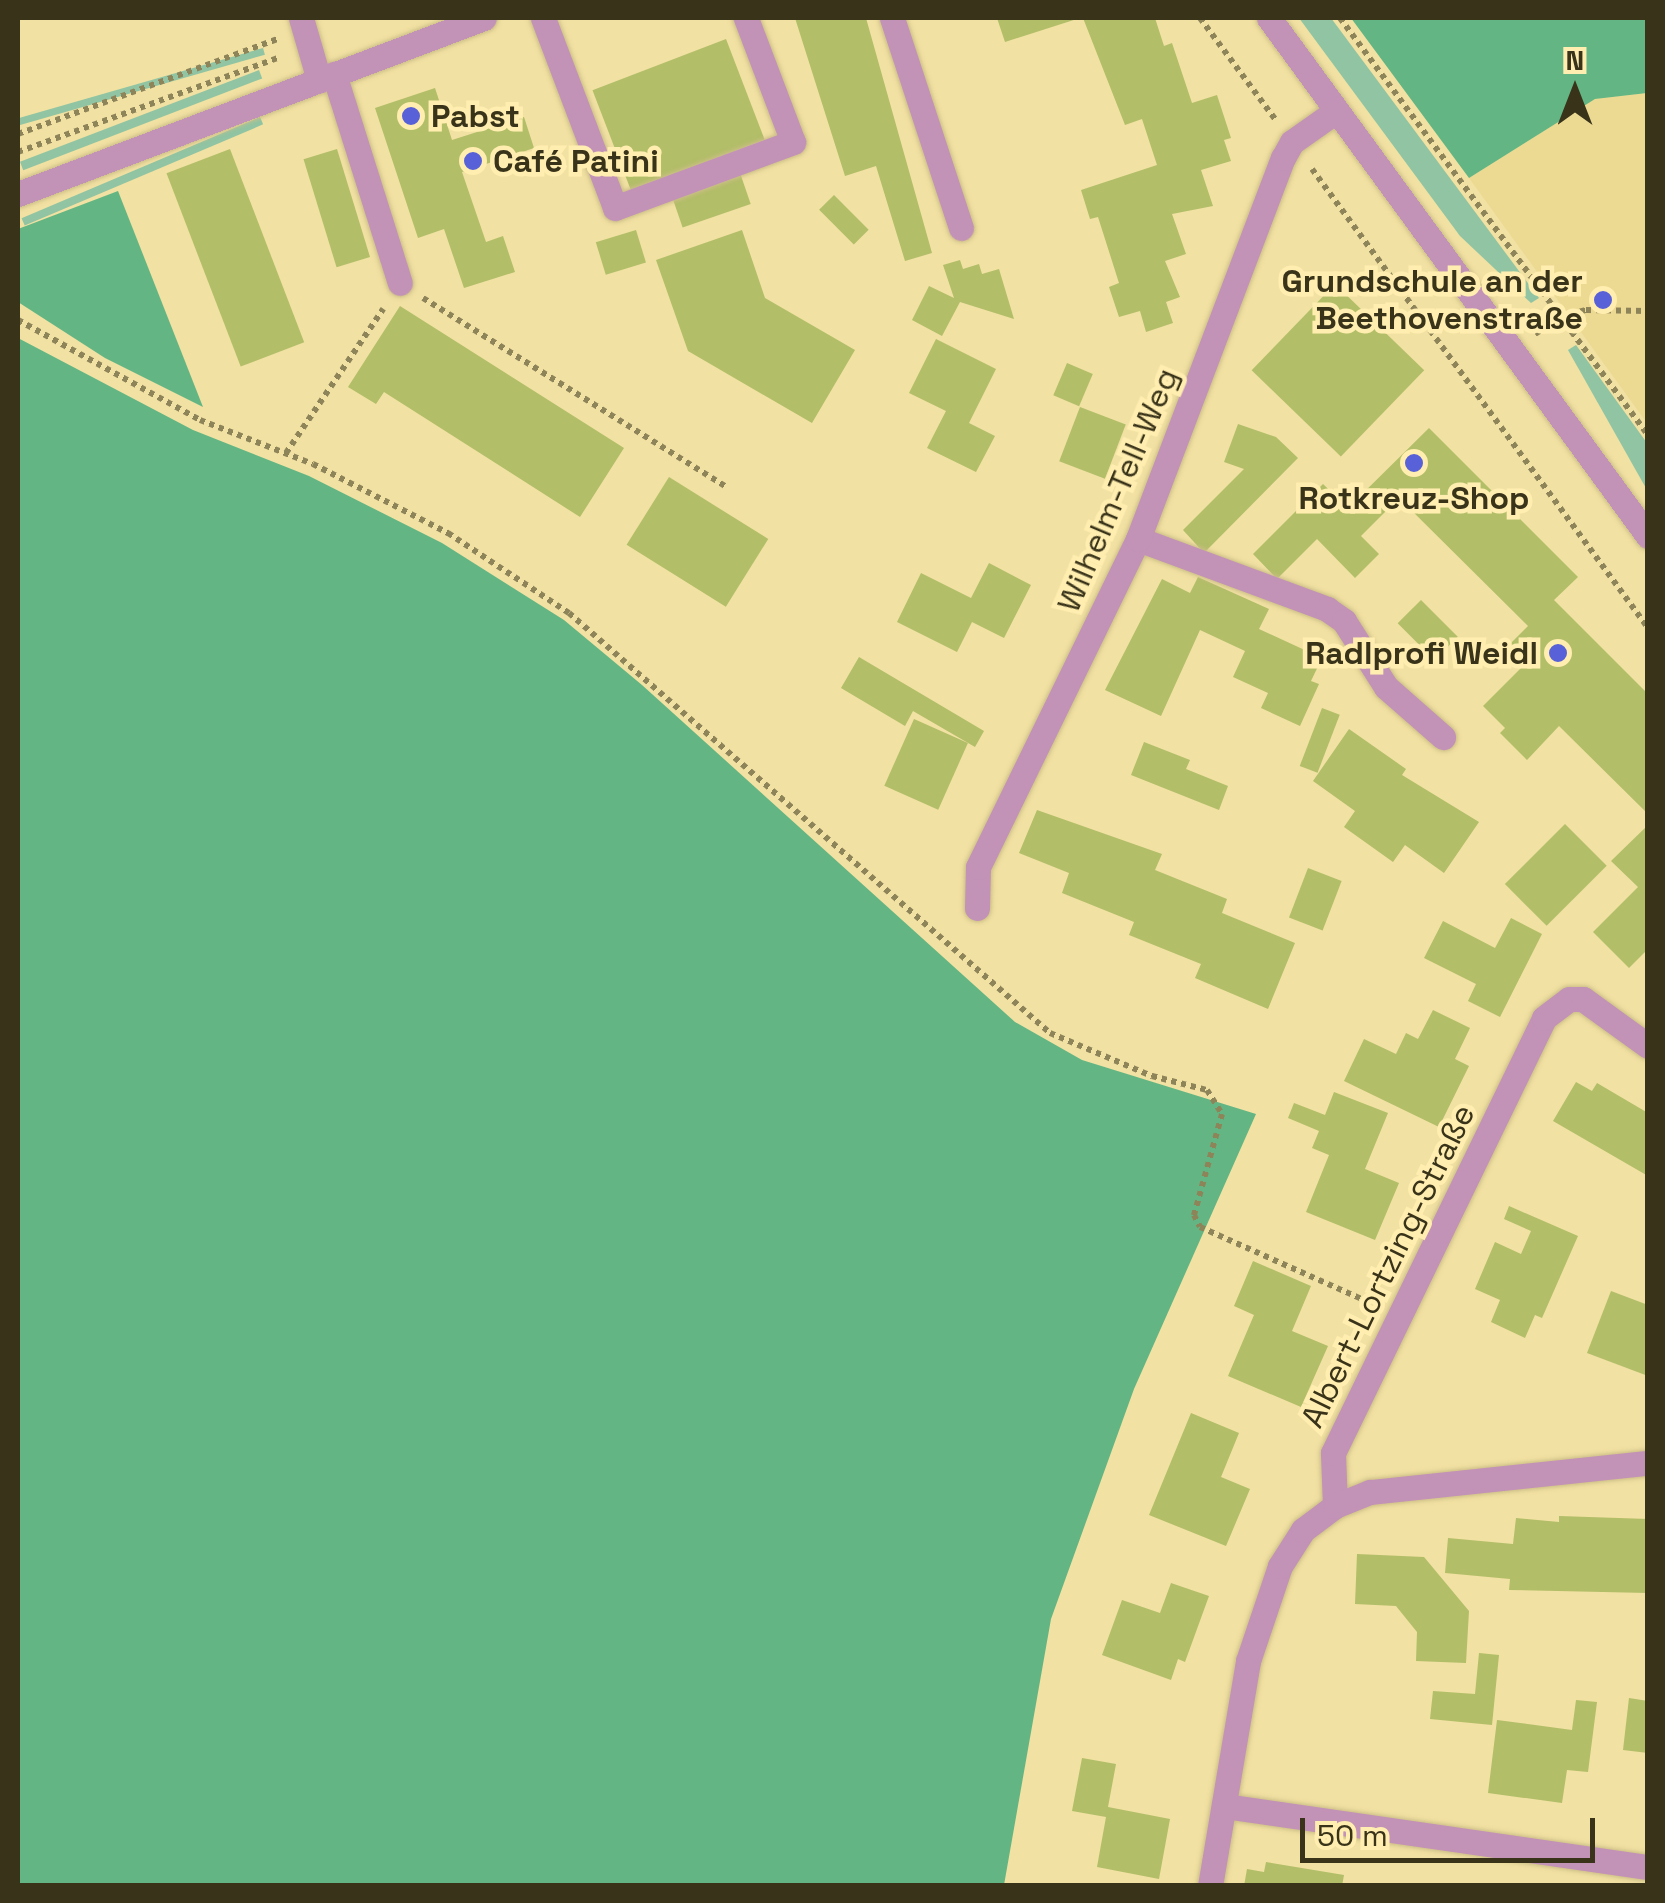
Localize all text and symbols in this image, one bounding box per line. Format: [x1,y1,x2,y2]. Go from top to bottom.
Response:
north arrow [1525,40,1625,140]
text: N [1566,42,1584,78]
place label: Pabst [431,97,520,135]
marker: Pabst [400,105,422,127]
place label: Café Patini [493,142,659,180]
marker: Café Patini [462,150,484,172]
place label: Grundschule an der Beethovenstraße [1282,263,1583,338]
marker: Grundschule an der Beethovenstraße [1592,289,1614,311]
street label: Wilhelm-Tell-Weg [1049,363,1187,617]
marker: Rotkreuz-Shop [1403,452,1425,474]
place label: Rotkreuz-Shop [1298,479,1530,517]
place label: Radlprofi Weidl [1305,634,1538,672]
marker: Radlprofi Weidl [1547,642,1569,664]
street label: Albert-Lortzing-Straße [1293,1098,1483,1434]
scale bar [1305,1798,1600,1860]
text: 50 m [1317,1816,1388,1855]

